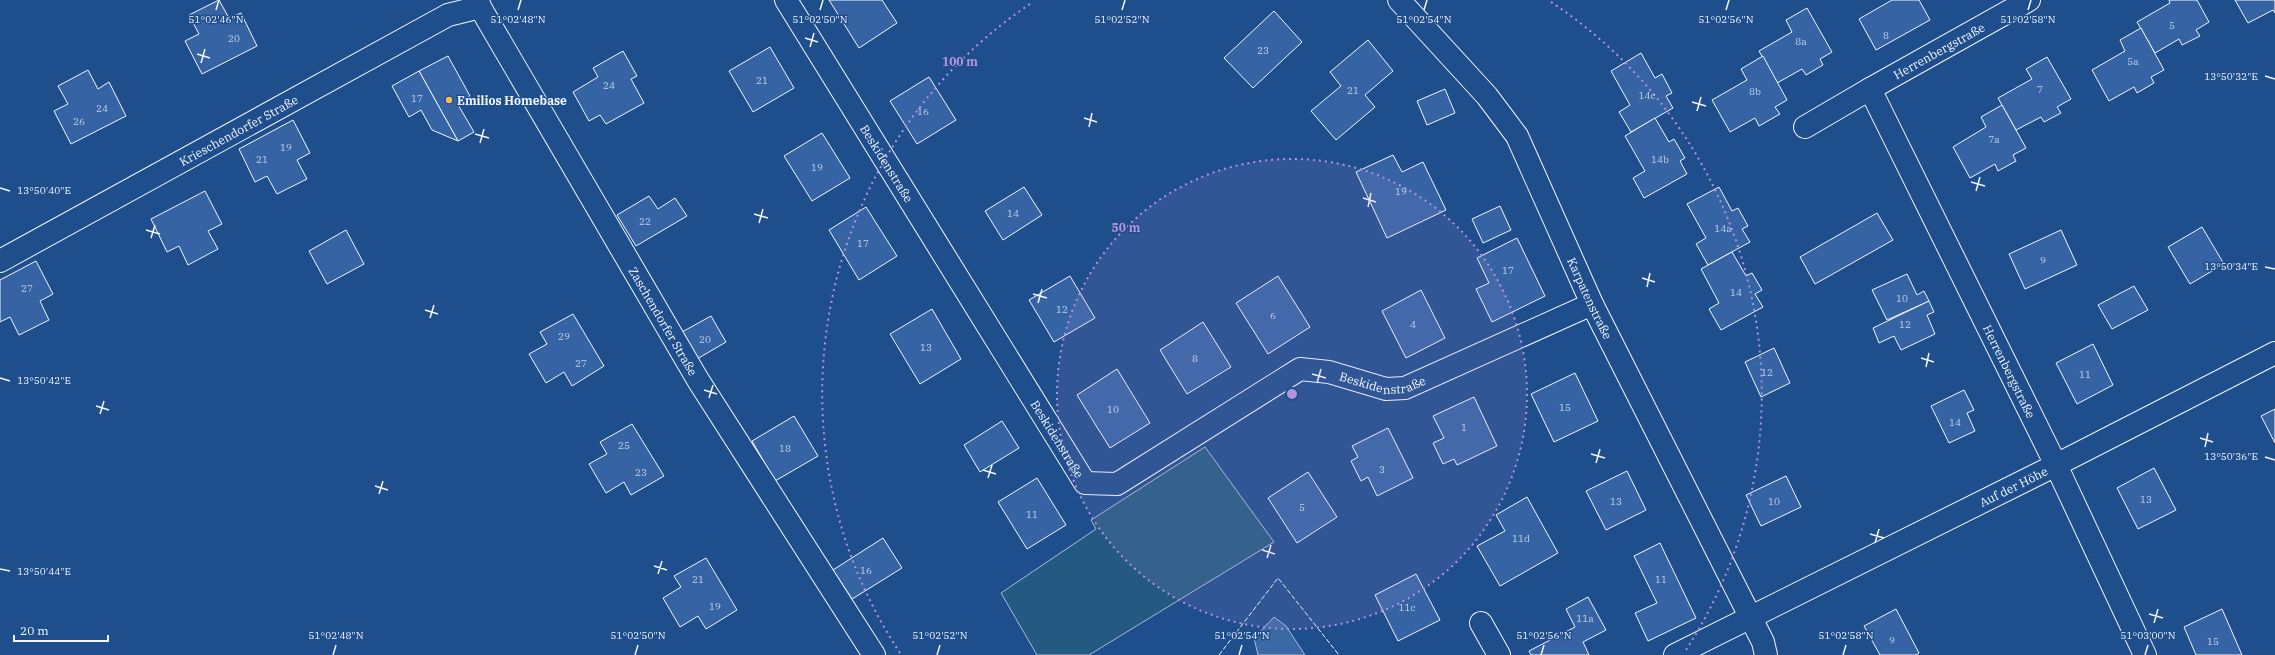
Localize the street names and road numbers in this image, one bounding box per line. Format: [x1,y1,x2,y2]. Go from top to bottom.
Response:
street label: Herrenbergstraße [1891,20,1987,82]
street label: Krieschendorfer Straße [176,91,300,169]
street label: Beskidenstraße [857,122,917,205]
street label: Karpatenstraße [1565,255,1616,341]
street label: Zaschendorfer Straße [626,264,701,378]
street label: Herrenbergstraße [1980,322,2039,420]
street label: Beskidenstraße [1338,368,1428,397]
street label: Beskidenstraße [1028,397,1087,480]
street label: Auf der Höhe [1977,463,2050,510]

